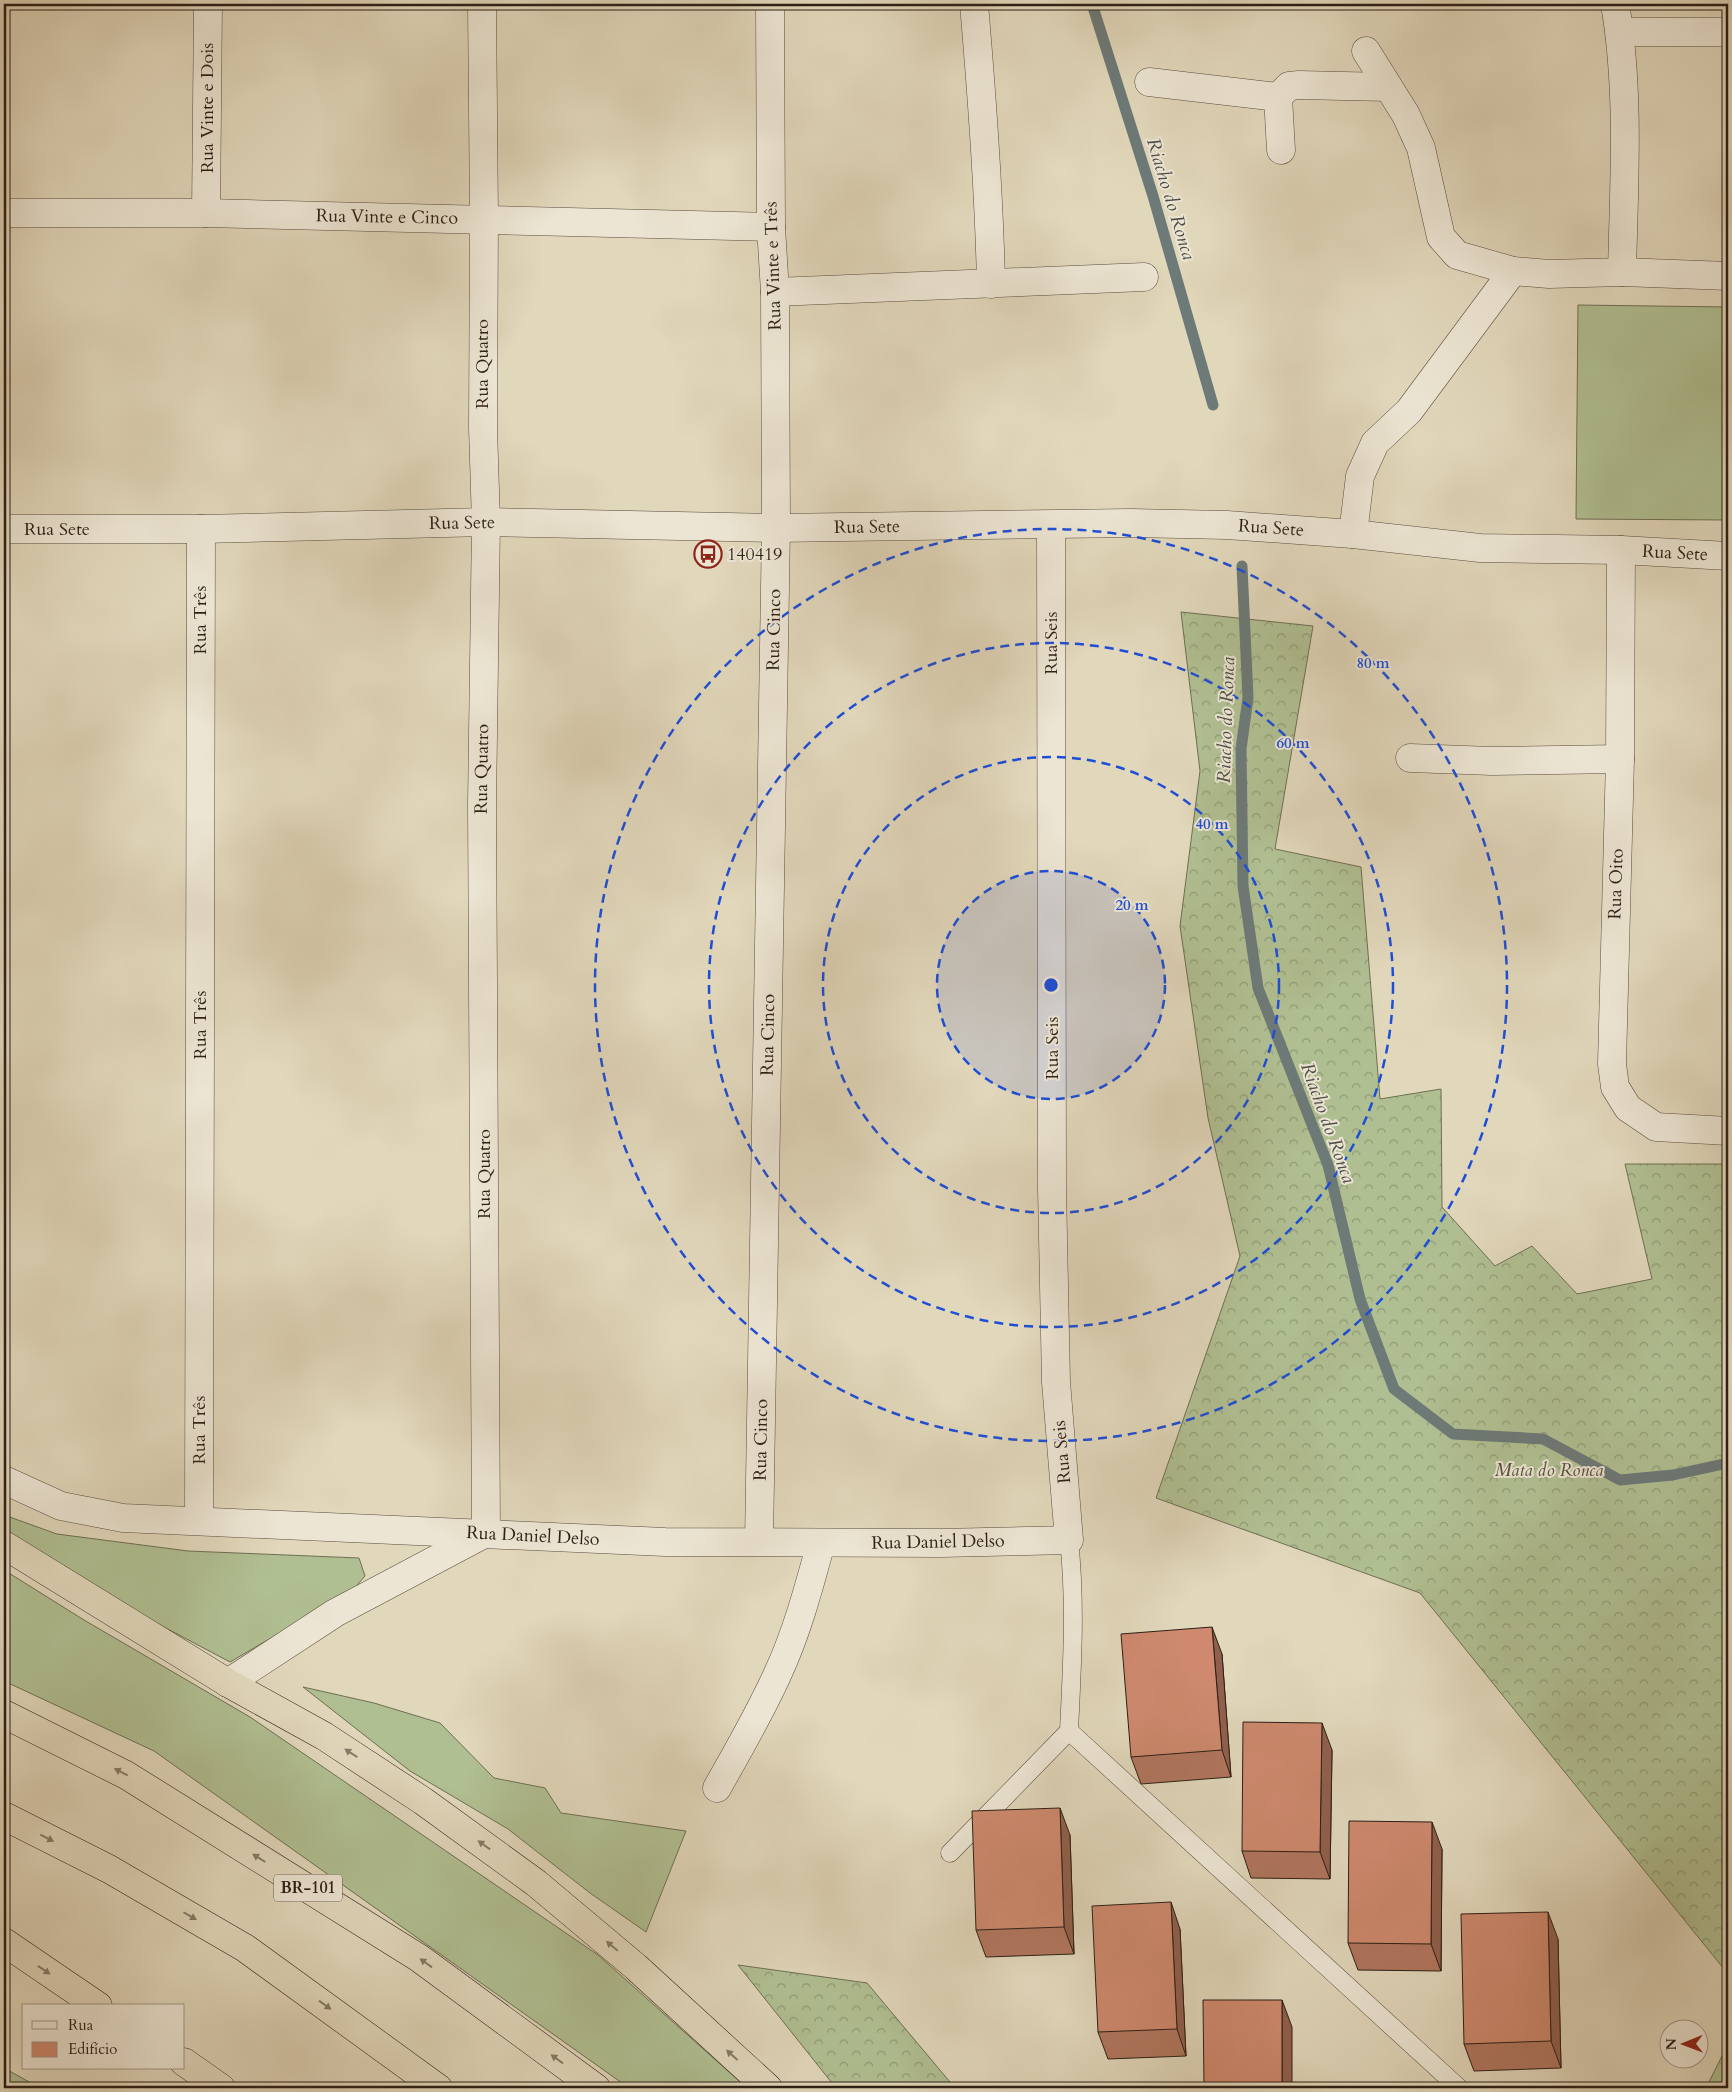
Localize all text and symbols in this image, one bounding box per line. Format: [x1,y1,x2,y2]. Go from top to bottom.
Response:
street label: Rua Vinte e Dois [195,43,220,173]
water label: Riacho do Ronca [1140,135,1202,264]
street label: Rua Vinte e Três [758,201,788,331]
street label: Rua Vinte e Cinco [316,203,459,231]
street label: Rua Quatro [470,319,495,409]
street label: Rua Sete [429,510,495,536]
street label: Rua Sete [1237,513,1305,543]
street label: Rua Sete [834,514,900,540]
street label: Rua Sete [24,517,90,542]
bus stop icon: 140419 [693,539,723,569]
street label: Rua Sete [1641,539,1709,567]
place label: 140419 [727,542,782,567]
street label: Rua Três [188,586,213,654]
street label: Rua Cinco [761,589,787,671]
street label: Rua Seis [1039,611,1064,675]
text: 80 m [1356,653,1390,673]
water label: Riacho do Ronca [1211,656,1241,784]
street label: Rua Quatro [469,723,495,814]
text: 60 m [1276,733,1310,753]
text: 40 m [1195,814,1229,834]
street label: Rua Oito [1602,848,1630,920]
text: 20 m [1115,895,1149,915]
centre of rings [1042,976,1060,994]
street label: Rua Três [188,991,213,1059]
street label: Rua Cinco [755,994,781,1076]
street label: Rua Seis [1040,1016,1065,1080]
water label: Riacho do Ronca [1294,1059,1362,1187]
street label: Rua Quatro [472,1129,497,1219]
street label: Rua Três [187,1396,212,1464]
street label: Rua Cinco [748,1399,774,1481]
street label: Rua Seis [1047,1419,1077,1485]
park label: Mata do Ronca [1495,1458,1603,1483]
street label: Rua Daniel Delso [466,1520,601,1552]
street label: Rua Daniel Delso [871,1528,1005,1556]
one-way arrow [344,1748,357,1758]
one-way arrow [114,1768,128,1776]
one-way arrow [40,1834,54,1842]
one-way arrow [478,1840,491,1851]
one-way arrow [253,1853,266,1862]
road number: BR-101 [274,1875,342,1902]
one-way arrow [183,1911,196,1920]
one-way arrow [605,1941,618,1952]
one-way arrow [419,1958,433,1968]
one-way arrow [37,1965,51,1975]
one-way arrow [318,2000,332,2010]
legend [22,2004,185,2070]
text: Rua [68,2015,94,2035]
north arrow [1660,2020,1710,2070]
text: N [1662,2038,1681,2050]
text: Edifício [68,2039,117,2059]
one-way arrow [726,2049,738,2061]
one-way arrow [551,2054,564,2065]

